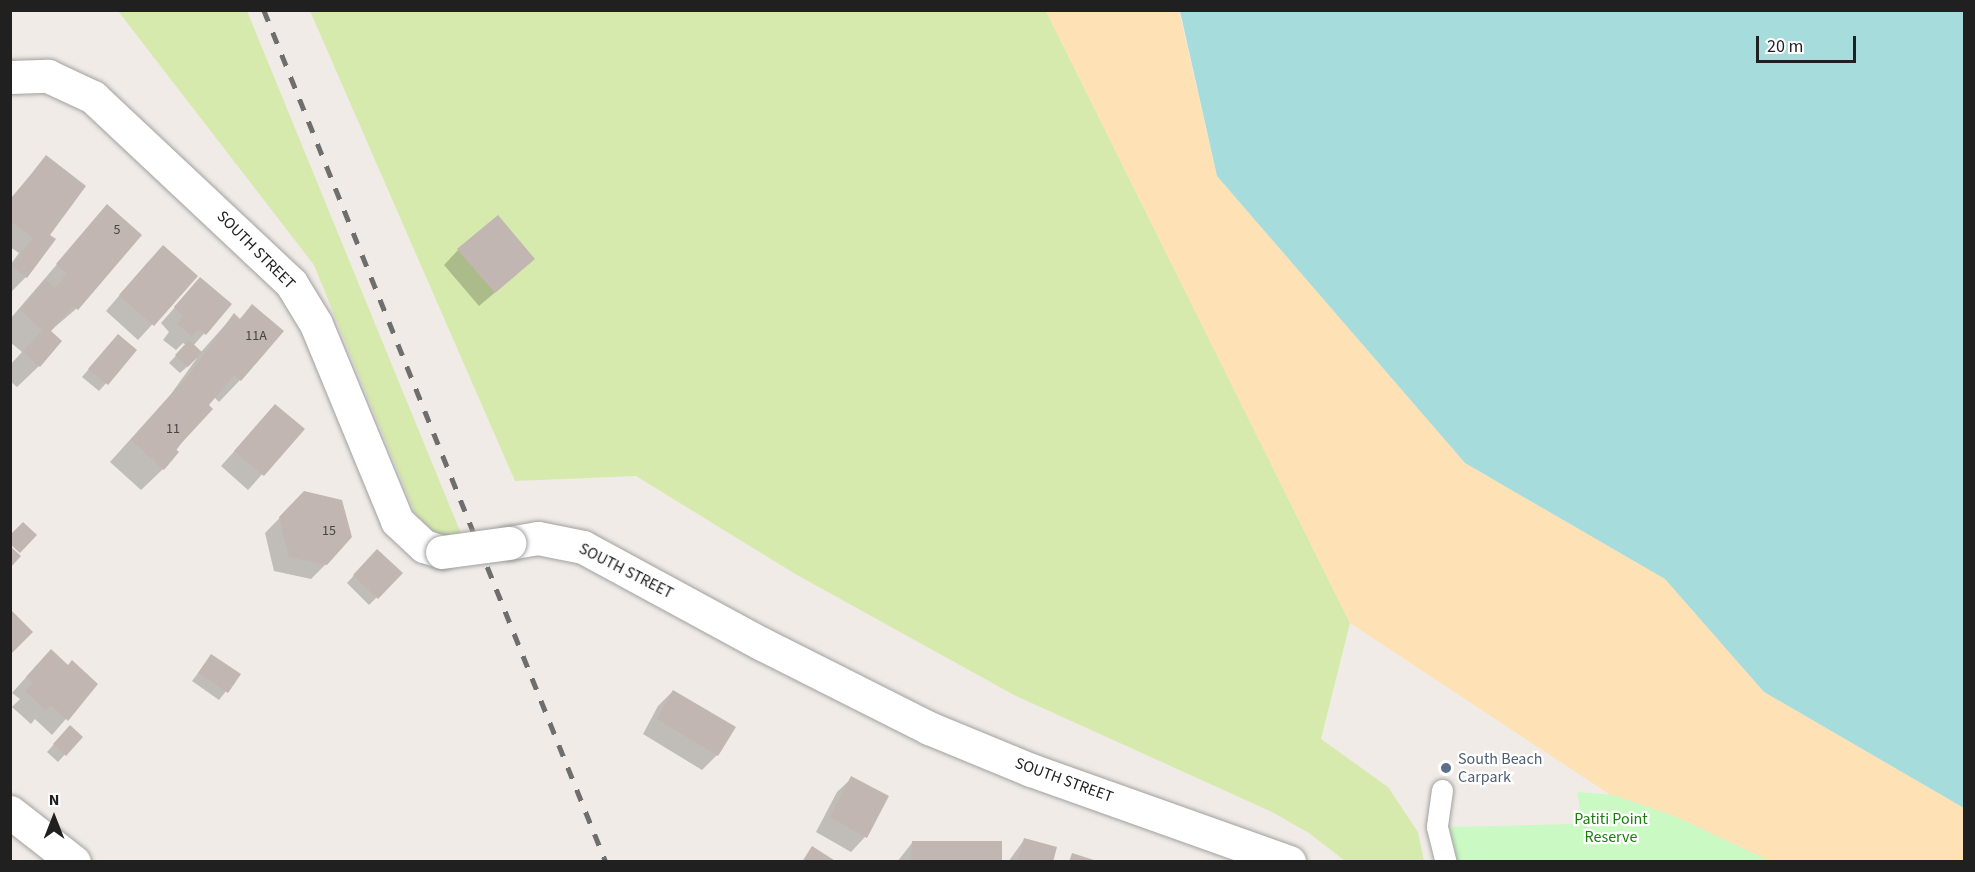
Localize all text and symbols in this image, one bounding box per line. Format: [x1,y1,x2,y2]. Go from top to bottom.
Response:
scale bar [1759,24,1860,62]
text: 20 m [1767,34,1803,59]
street label: SOUTH STREET [213,207,299,293]
house number: 5 [114,222,120,238]
house number: 11A [245,328,267,344]
house number: 11 [166,421,180,437]
house number: 15 [322,523,336,539]
street label: SOUTH STREET [576,539,676,603]
place label: South Beach Carpark [1458,749,1542,787]
street label: SOUTH STREET [1012,753,1116,807]
marker: South Beach Carpark [1439,761,1453,775]
north arrow [24,788,84,848]
text: N [49,789,59,811]
park label: Patiti Point Reserve [1574,809,1648,847]

